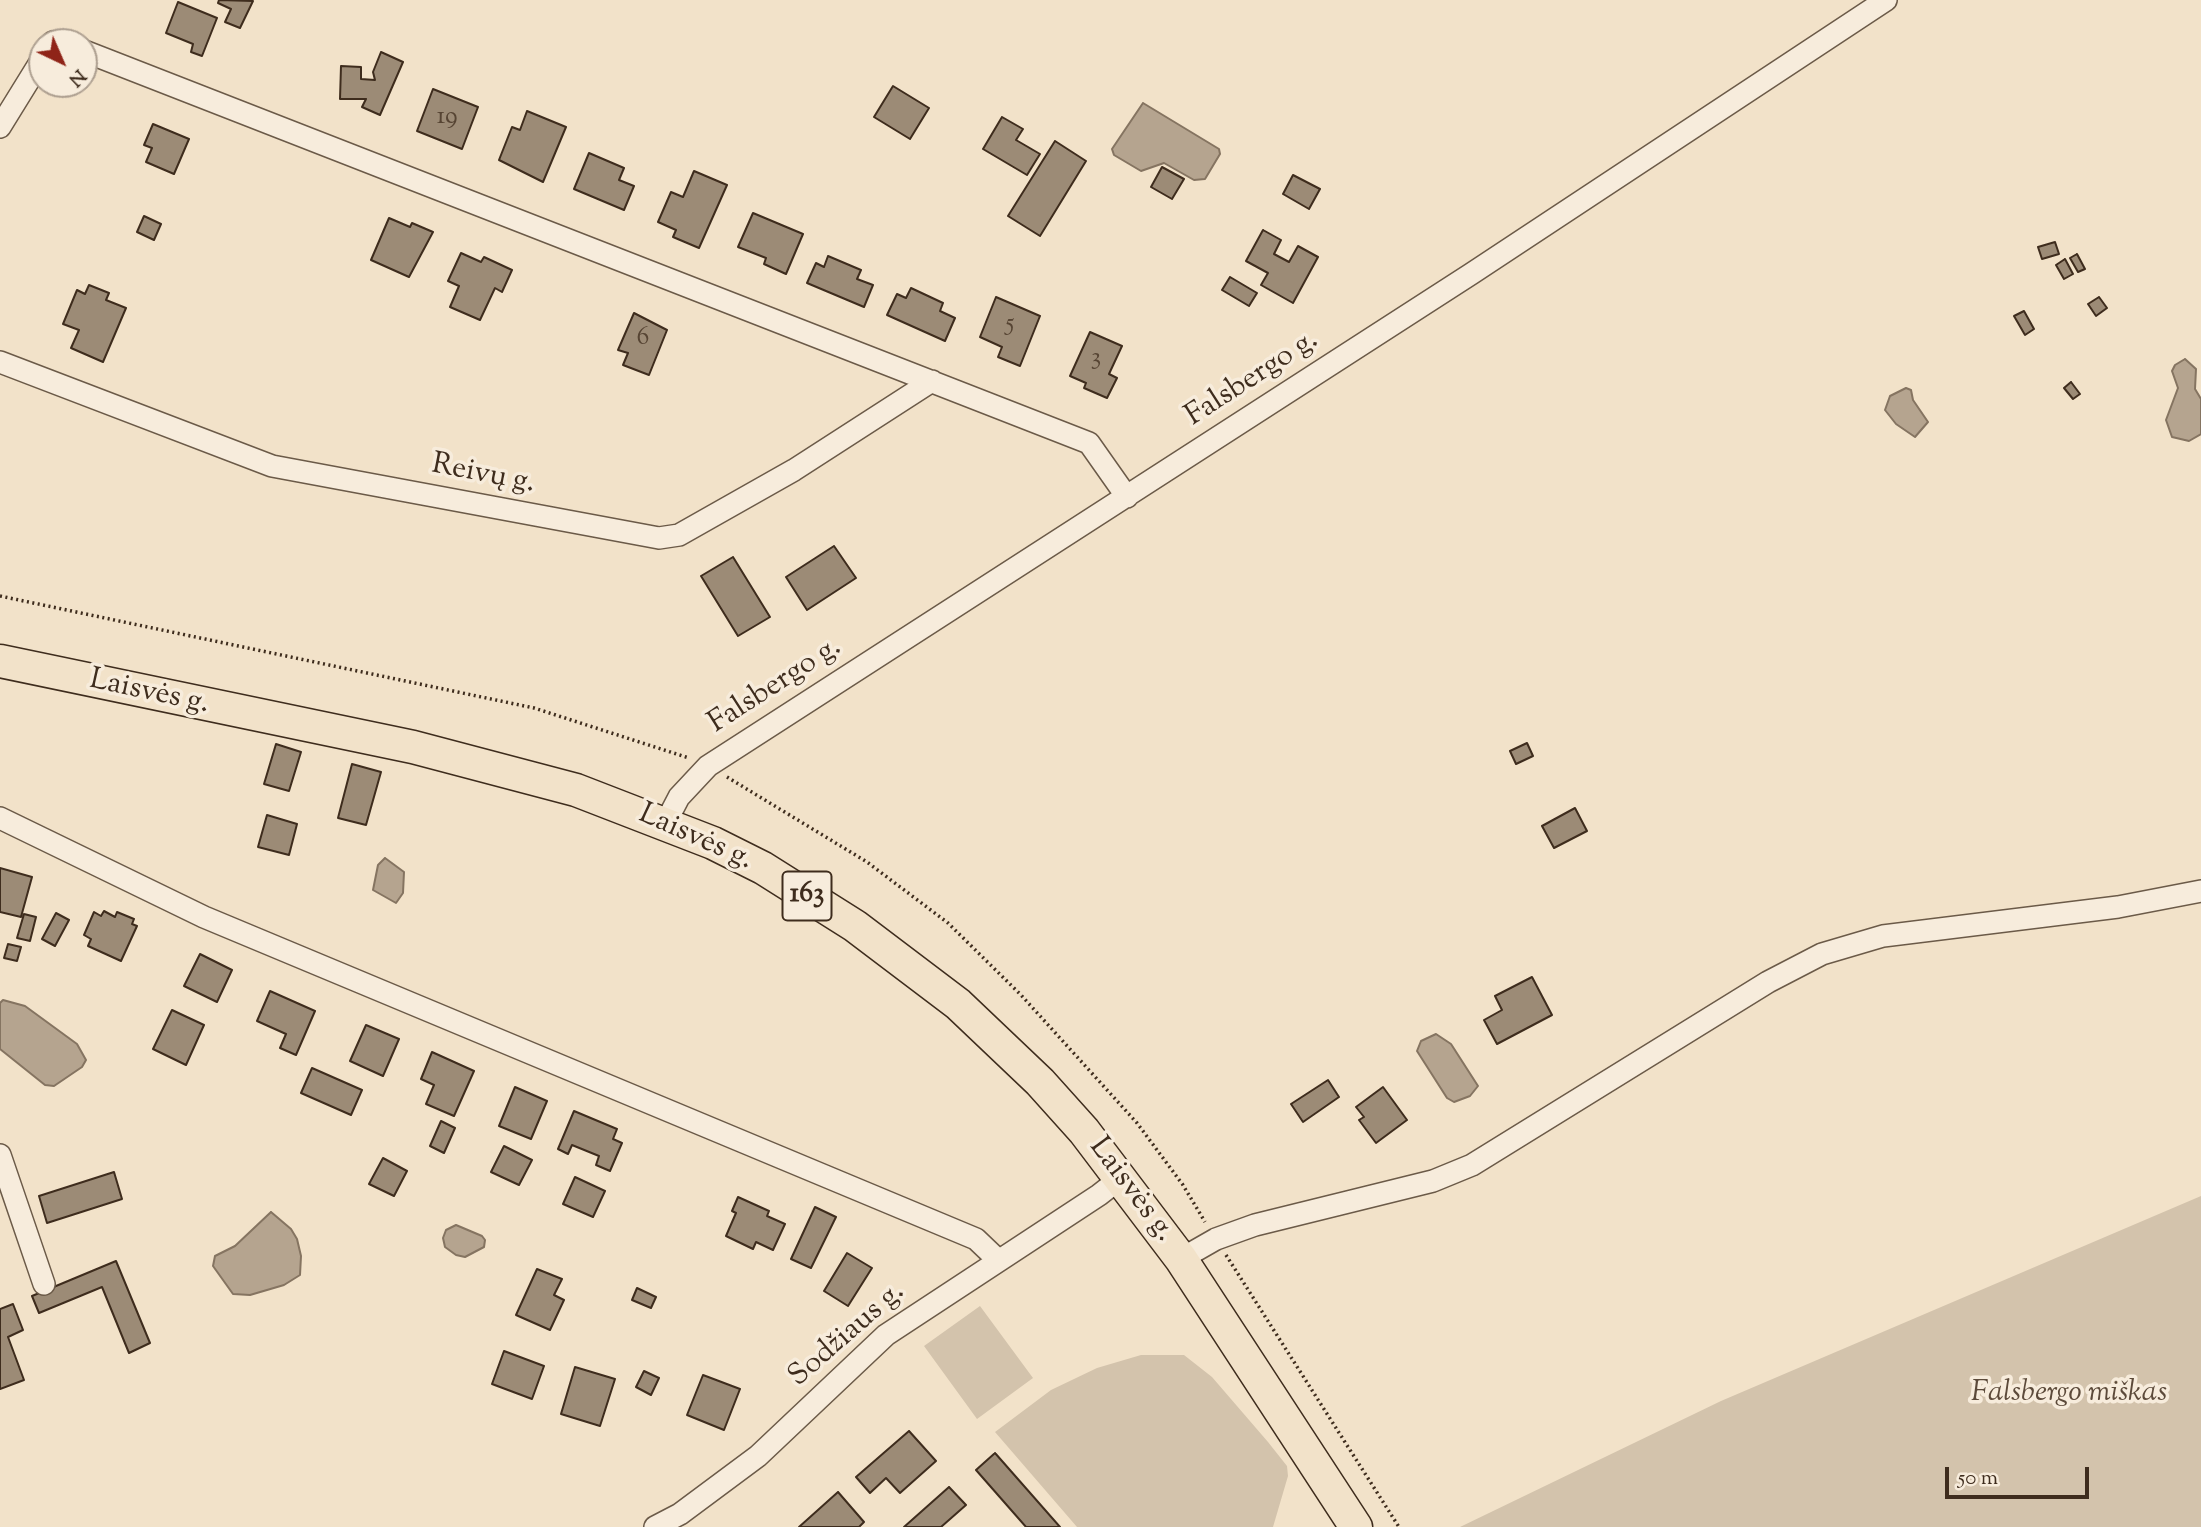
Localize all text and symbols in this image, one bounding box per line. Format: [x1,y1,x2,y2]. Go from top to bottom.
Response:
north arrow [28,28,98,98]
text: N [62,62,91,92]
house number: 19 [436,103,458,135]
house number: 5 [1006,310,1014,342]
house number: 6 [637,324,649,356]
street label: Falsbergo g. [1180,324,1326,436]
house number: 3 [1091,344,1101,376]
street label: Reivų g. [428,448,538,504]
street label: Falsbergo g. [703,631,849,743]
street label: Laisvės g. [86,664,212,724]
street label: Laisvės g. [632,798,758,880]
road number: 163 [782,872,832,920]
street label: Laisvės g. [1079,1132,1181,1250]
street label: Sodžiaus g. [783,1276,913,1396]
park label: Falsbergo miškas [1971,1377,2167,1413]
scale bar [1949,1454,2092,1498]
text: 50 m [1958,1464,1998,1494]

